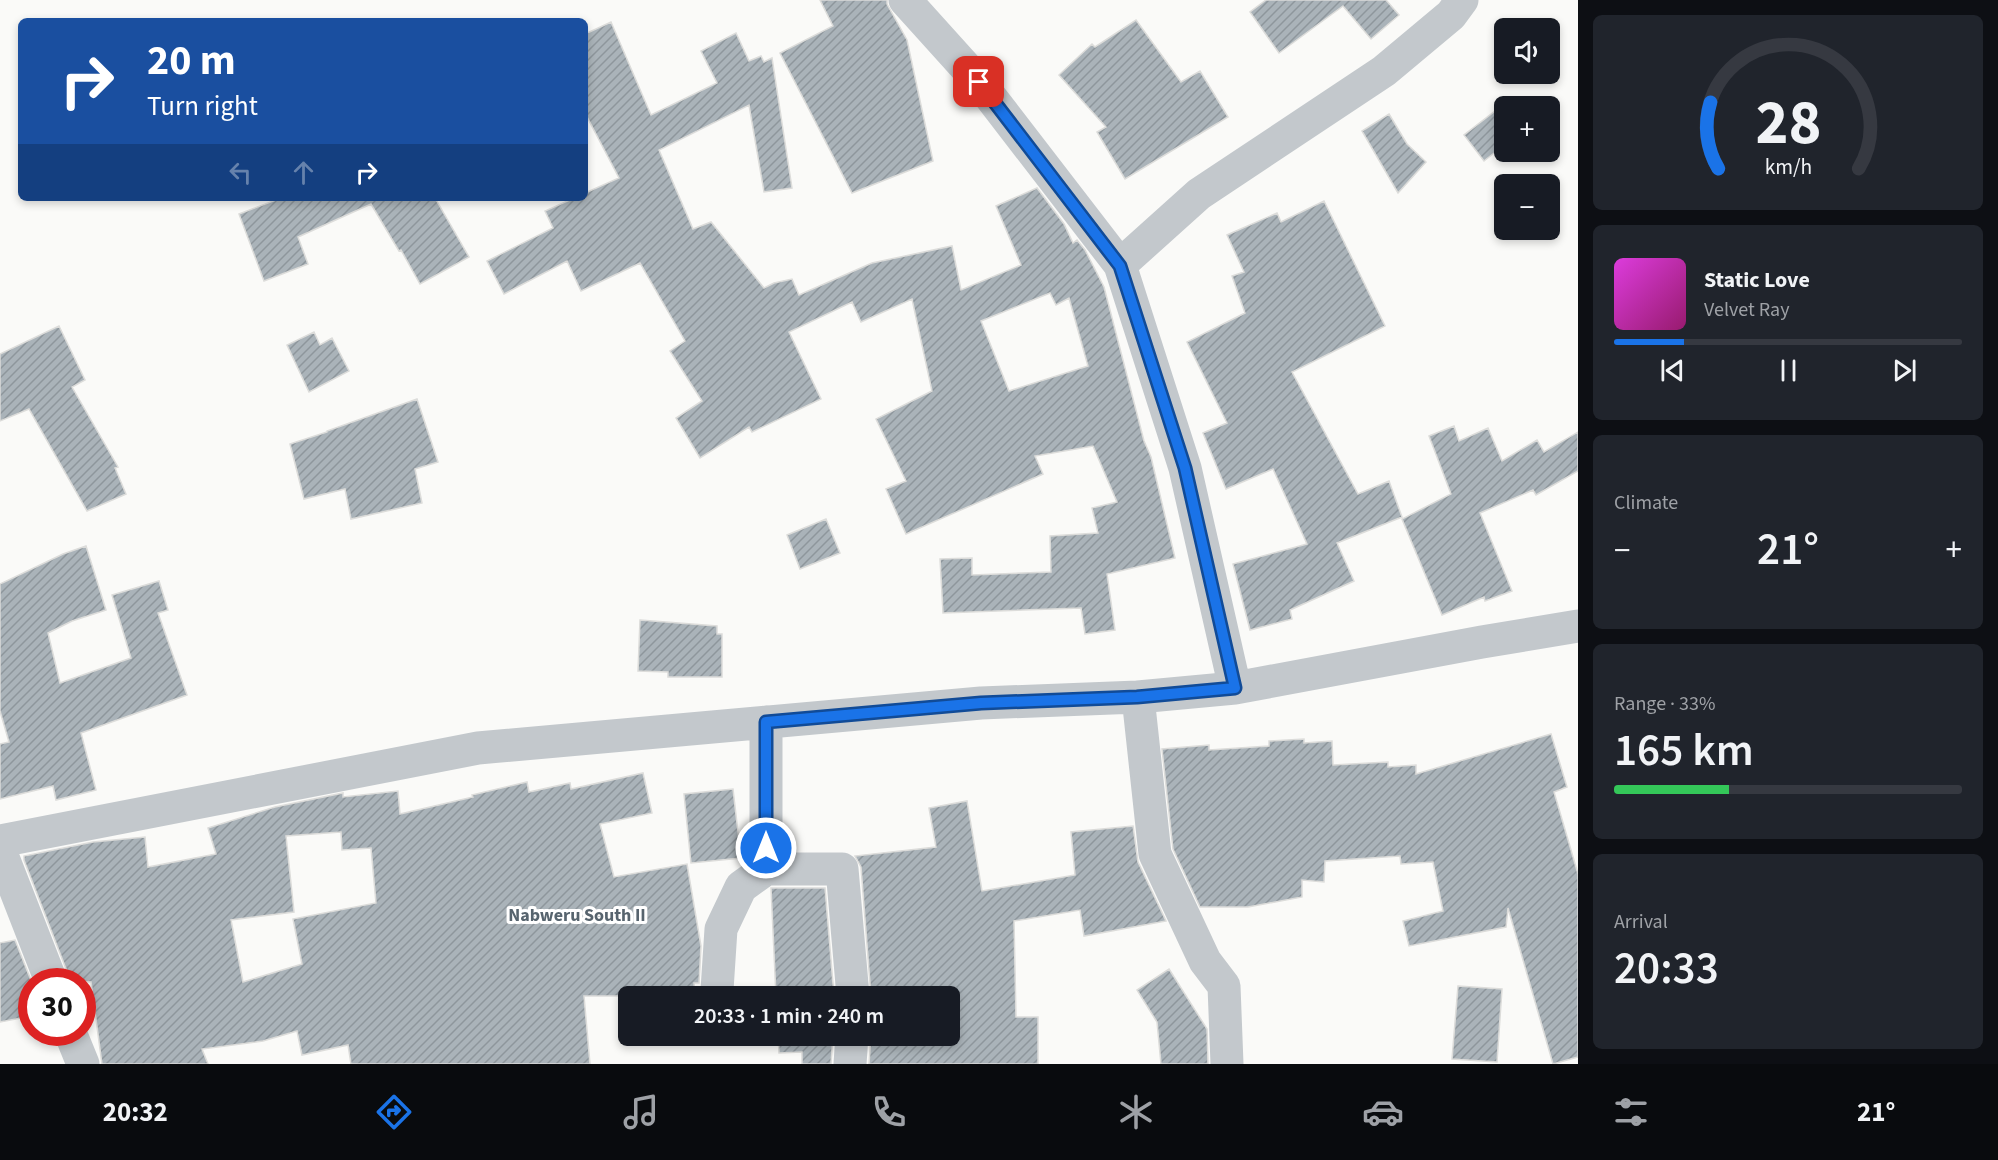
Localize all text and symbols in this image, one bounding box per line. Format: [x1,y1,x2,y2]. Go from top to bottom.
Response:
map controls [1494,18,1560,240]
button: sound [1494,18,1560,84]
text: 20 m [147,31,236,91]
icon: right [48,42,126,120]
pin [953,56,1004,107]
icon: arrive [962,65,995,98]
text: 28 [1755,80,1821,169]
text: Turn right [147,87,258,126]
button: + [1494,96,1560,162]
text: km/h [1764,153,1812,184]
icon: left [224,156,257,189]
icon: ahead [287,156,320,189]
icon: right [350,156,383,189]
button: − [1494,174,1560,240]
text: Static Love [1704,264,1810,296]
text: Velvet Ray [1704,296,1790,324]
icon: previous [1656,354,1689,387]
icon: pause [1772,354,1805,387]
icon: next [1888,354,1921,387]
text: Climate [1614,489,1678,517]
text: 21° [1757,518,1819,582]
text: − [1614,527,1630,574]
text: + [1946,527,1962,574]
text: Range · 33% [1614,690,1715,718]
text: 165 km [1614,719,1754,783]
position arrow [734,816,798,880]
district label: Nabweru South II [508,903,646,928]
text: Arrival [1614,908,1668,936]
text: 20:33 [1614,937,1719,1001]
speed limit sign: 30 [18,968,96,1046]
text: 20:33 · 1 min · 240 m [694,1000,884,1032]
icon: directions [373,1091,415,1133]
icon: music [620,1091,662,1133]
icon: phone [868,1091,910,1133]
icon: climate [1115,1091,1157,1133]
icon: car [1362,1091,1404,1133]
icon: filters [1610,1091,1652,1133]
text: 20:32 [103,1093,168,1132]
text: 21° [1857,1093,1895,1132]

